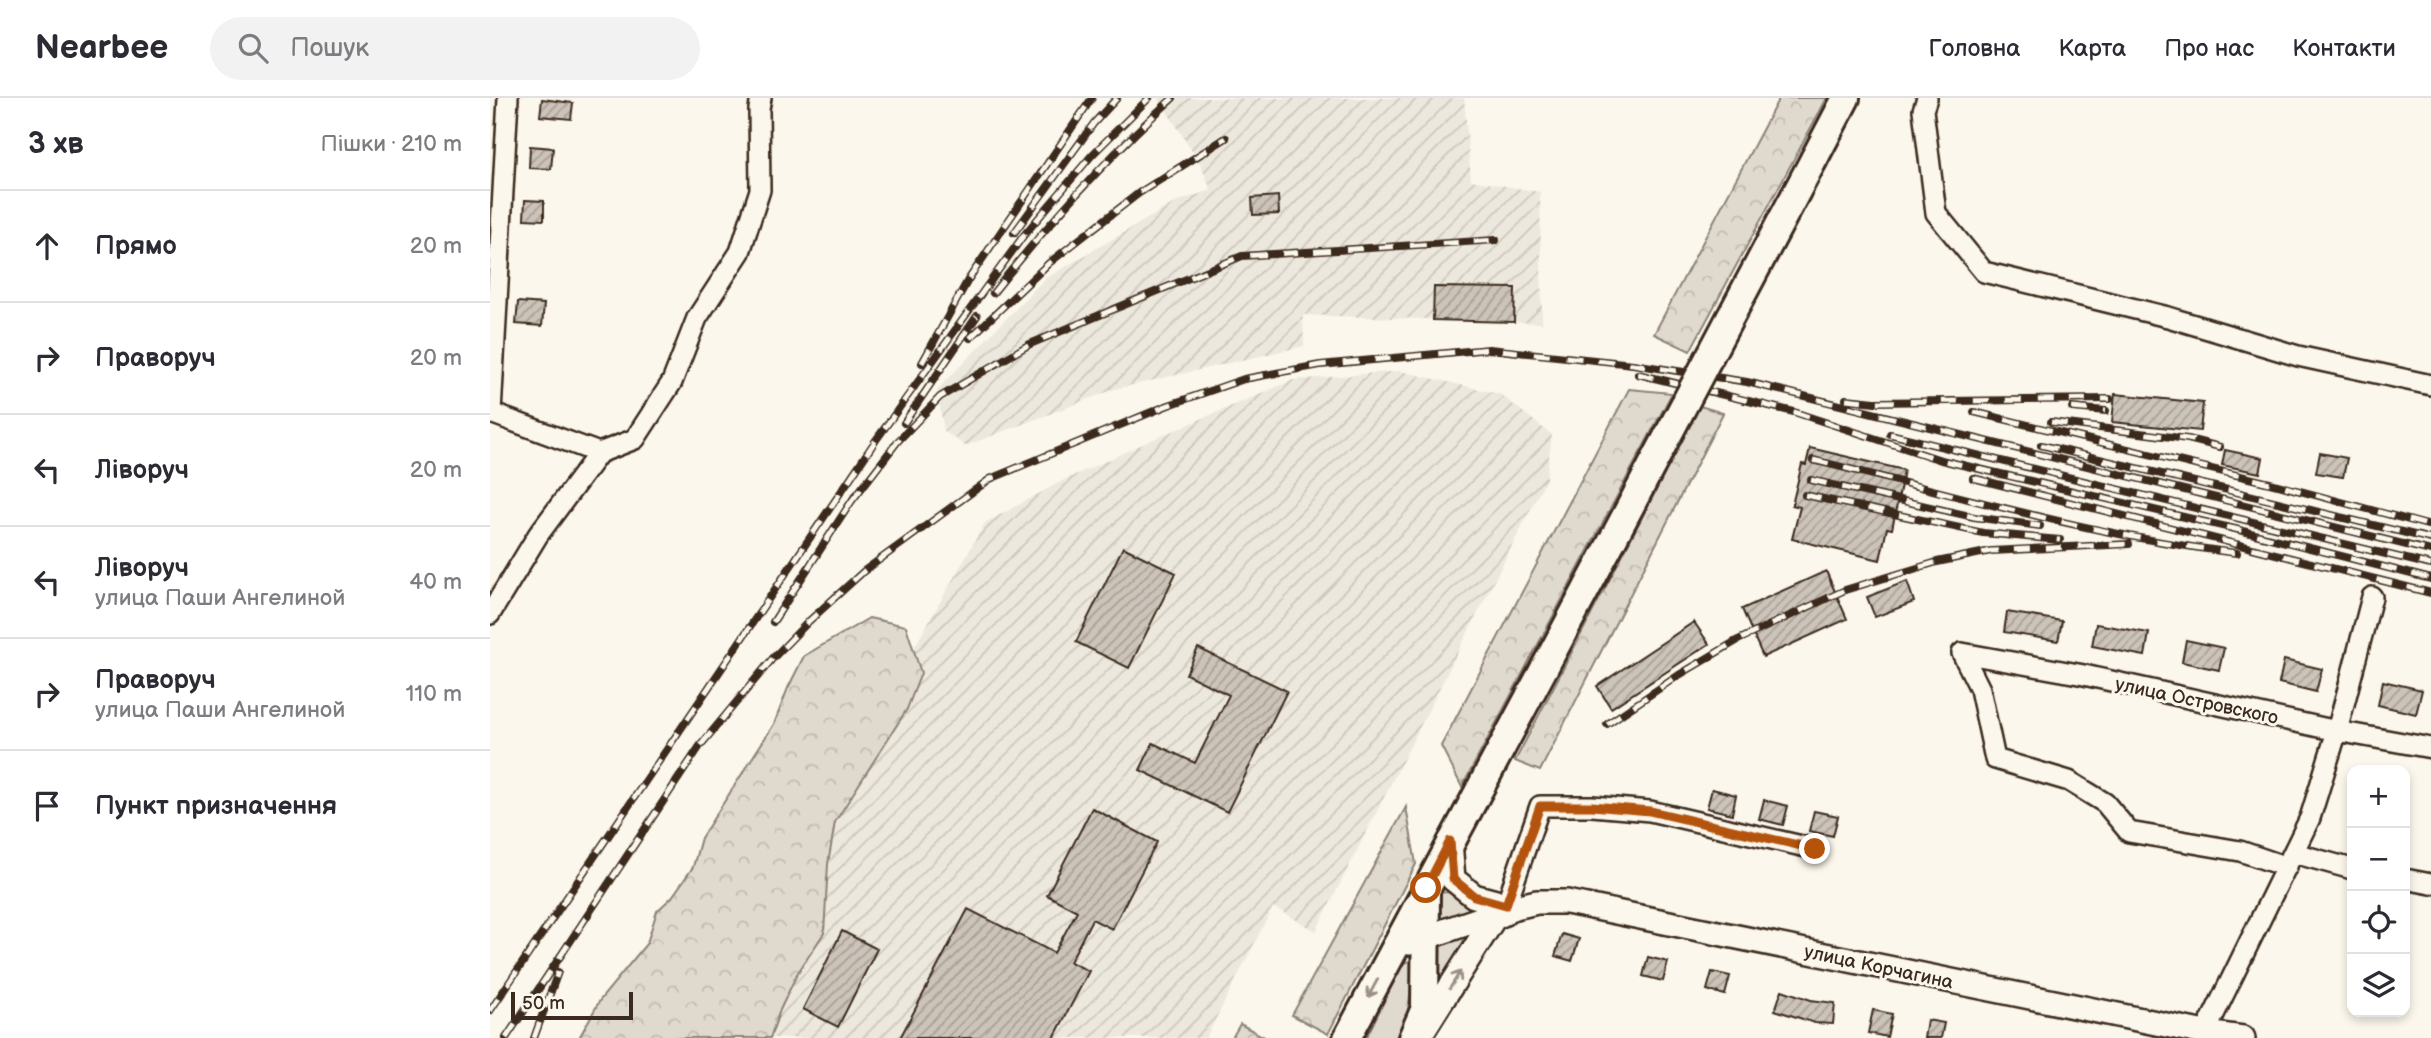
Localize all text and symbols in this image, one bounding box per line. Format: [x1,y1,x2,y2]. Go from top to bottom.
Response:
search box [210,17,700,80]
text: Nearbee [35,28,168,68]
icon: search [234,29,272,67]
text: Пошук [290,33,369,64]
text: Головна [1929,34,2021,63]
text: Карта [2059,34,2126,63]
text: Про нас [2164,34,2254,63]
text: Контакти [2292,34,2396,63]
text: 3 хв [28,126,84,162]
text: Пішки · 210 m [320,130,462,158]
icon: ahead [28,227,66,265]
text: Прямо [95,231,177,262]
text: 20 m [410,232,462,260]
icon: right [28,339,66,377]
text: Праворуч [95,343,216,374]
text: 20 m [410,344,462,372]
icon: left [28,451,66,489]
text: Ліворуч [95,455,189,486]
text: 20 m [410,456,462,484]
text: Ліворуч [95,553,189,584]
icon: left [28,563,66,601]
text: 40 m [409,568,462,596]
text: улица Паши Ангелиной [95,584,345,612]
text: Праворуч [95,665,216,696]
street label: улица Островского [2113,673,2280,730]
icon: right [28,675,66,713]
text: 110 m [405,680,462,708]
text: улица Паши Ангелиной [95,696,345,724]
map controls [2347,765,2410,1017]
button: + [2347,765,2410,828]
icon: arrive [28,787,66,825]
text: Пункт призначення [95,791,337,822]
button: − [2347,828,2410,891]
route end [1799,833,1830,864]
route start [1410,872,1441,903]
button: locate [2347,891,2410,954]
street label: улица Корчагина [1802,940,1955,994]
button: layers [2347,954,2410,1017]
one-way arrow [1448,971,1462,991]
one-way arrow [1366,977,1379,998]
scale bar [511,989,634,1021]
text: 50 m [522,992,565,1015]

